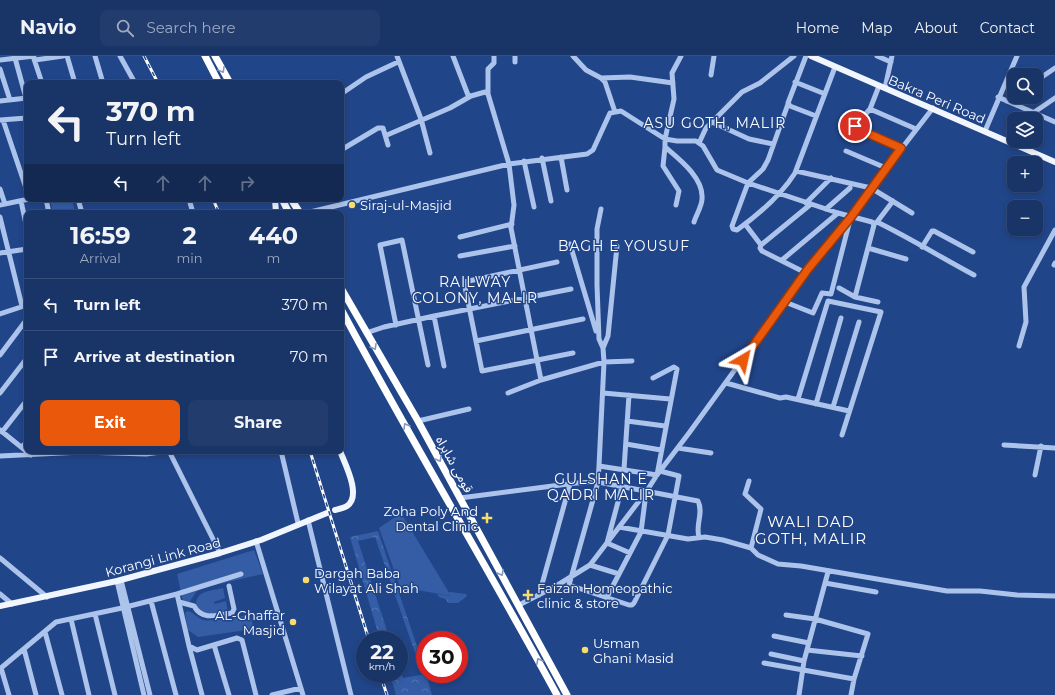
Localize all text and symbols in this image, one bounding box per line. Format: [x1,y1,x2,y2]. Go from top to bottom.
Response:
search box [100,10,380,46]
text: Navio [20,16,76,39]
icon: search [114,17,136,39]
text: Search here [146,18,236,37]
text: Home [796,19,839,37]
text: Map [861,19,892,37]
text: About [914,19,958,37]
text: Contact [980,19,1035,37]
one-way arrow [218,65,225,73]
map controls [1007,68,1043,236]
button: search [1007,68,1043,104]
street label: Bakra Peri Road [886,71,988,127]
text: 370 m [106,94,195,128]
icon: left [40,96,92,148]
pin [838,109,872,143]
button: layers [1007,112,1043,148]
district label: ASU GOTH, MALIR [644,114,786,132]
icon: arrive [844,115,866,137]
text: Turn left [106,128,181,150]
button: + [1007,156,1043,192]
icon: left [110,172,132,194]
icon: ahead [152,172,174,194]
icon: ahead [194,172,216,194]
icon: right [236,172,258,194]
place label: Siraj-ul-Masjid [360,197,452,213]
marker: Siraj-ul-Masjid [347,200,357,210]
button: − [1007,200,1043,236]
text: 16:59 [70,221,131,250]
text: 2 [182,221,197,250]
text: 440 [249,221,298,250]
district label: BAGH E YOUSUF [558,237,690,255]
text: Arrival [80,250,121,266]
text: min [177,250,203,266]
text: m [266,250,280,266]
district label: RAILWAY COLONY, MALIR [412,273,538,307]
icon: left [40,294,62,316]
text: Turn left [74,295,141,314]
text: 370 m [281,295,328,314]
position arrow [722,339,764,381]
one-way arrow [369,343,377,350]
icon: arrive [40,346,62,368]
text: Arrive at destination [74,347,235,366]
text: 70 m [290,347,328,366]
button: Exit [40,400,180,446]
button: Share [188,400,328,446]
one-way arrow [403,423,410,430]
street label: قومی شاہراہ [432,433,477,496]
one-way arrow [434,455,442,463]
district label: GULSHAN E QADRI MALIR [547,470,655,504]
place label: Zoha Poly And Dental Clinic [384,503,478,534]
marker: Zoha Poly And Dental Clinic [481,512,493,524]
district label: WALI DAD GOTH, MALIR [755,512,867,548]
street label: Korangi Link Road [103,534,223,580]
place label: Dargah Baba Wilayat Ali Shah [314,565,419,596]
one-way arrow [497,569,504,576]
marker: Dargah Baba Wilayat Ali Shah [301,575,311,585]
place label: Faizan Homeopathic clinic & store [537,580,672,611]
marker: Faizan Homeopathic clinic & store [522,589,534,601]
place label: AL-Ghaffar Masjid [215,607,285,638]
marker: AL-Ghaffar Masjid [288,617,298,627]
speed limit sign: 30 [416,631,468,683]
place label: Usman Ghani Masid [593,635,674,666]
text: 22 [370,640,394,664]
marker: Usman Ghani Masid [580,645,590,655]
one-way arrow [536,658,543,665]
text: km/h [369,660,395,673]

